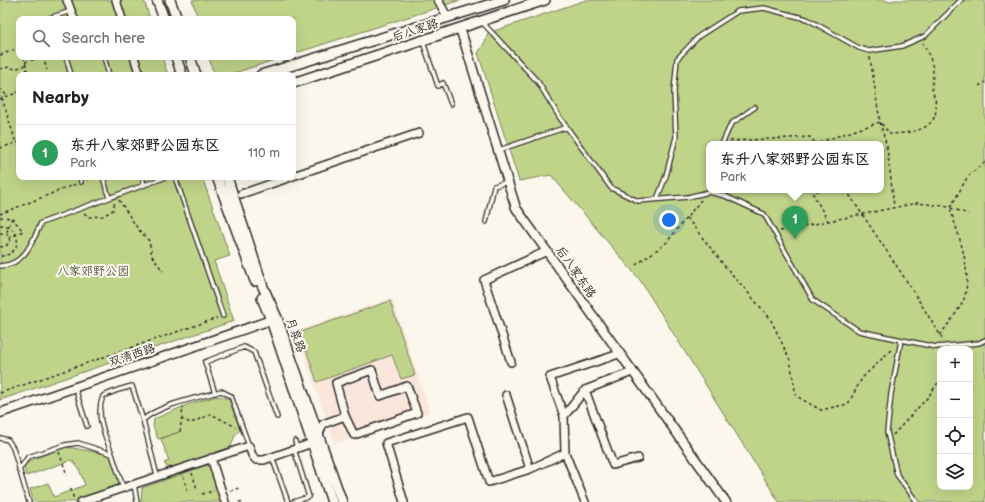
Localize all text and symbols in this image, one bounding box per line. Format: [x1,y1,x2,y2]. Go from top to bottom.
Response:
search box [16,16,296,60]
street label: 后八家路 [390,16,440,45]
icon: search [30,27,52,49]
text: Search here [62,29,145,48]
text: Nearby [32,88,89,108]
text: 东升八家郊野公园东区 [70,136,220,155]
popup [706,141,884,193]
text: 1 [42,145,48,161]
text: 110 m [248,145,280,161]
text: 东升八家郊野公园东区 [720,150,870,169]
text: Park [70,155,96,171]
text: Park [720,169,746,185]
pin: 1 [782,206,808,239]
your location [659,210,679,230]
street label: 后八家东路 [552,243,599,301]
park label: 八家郊野公园 [57,264,129,279]
street label: 月泉路 [282,316,309,355]
street label: 双清西路 [107,341,157,370]
map controls [937,346,973,490]
button: + [937,346,973,382]
button: − [937,382,973,418]
button: locate [937,418,973,454]
button: layers [937,454,973,490]

